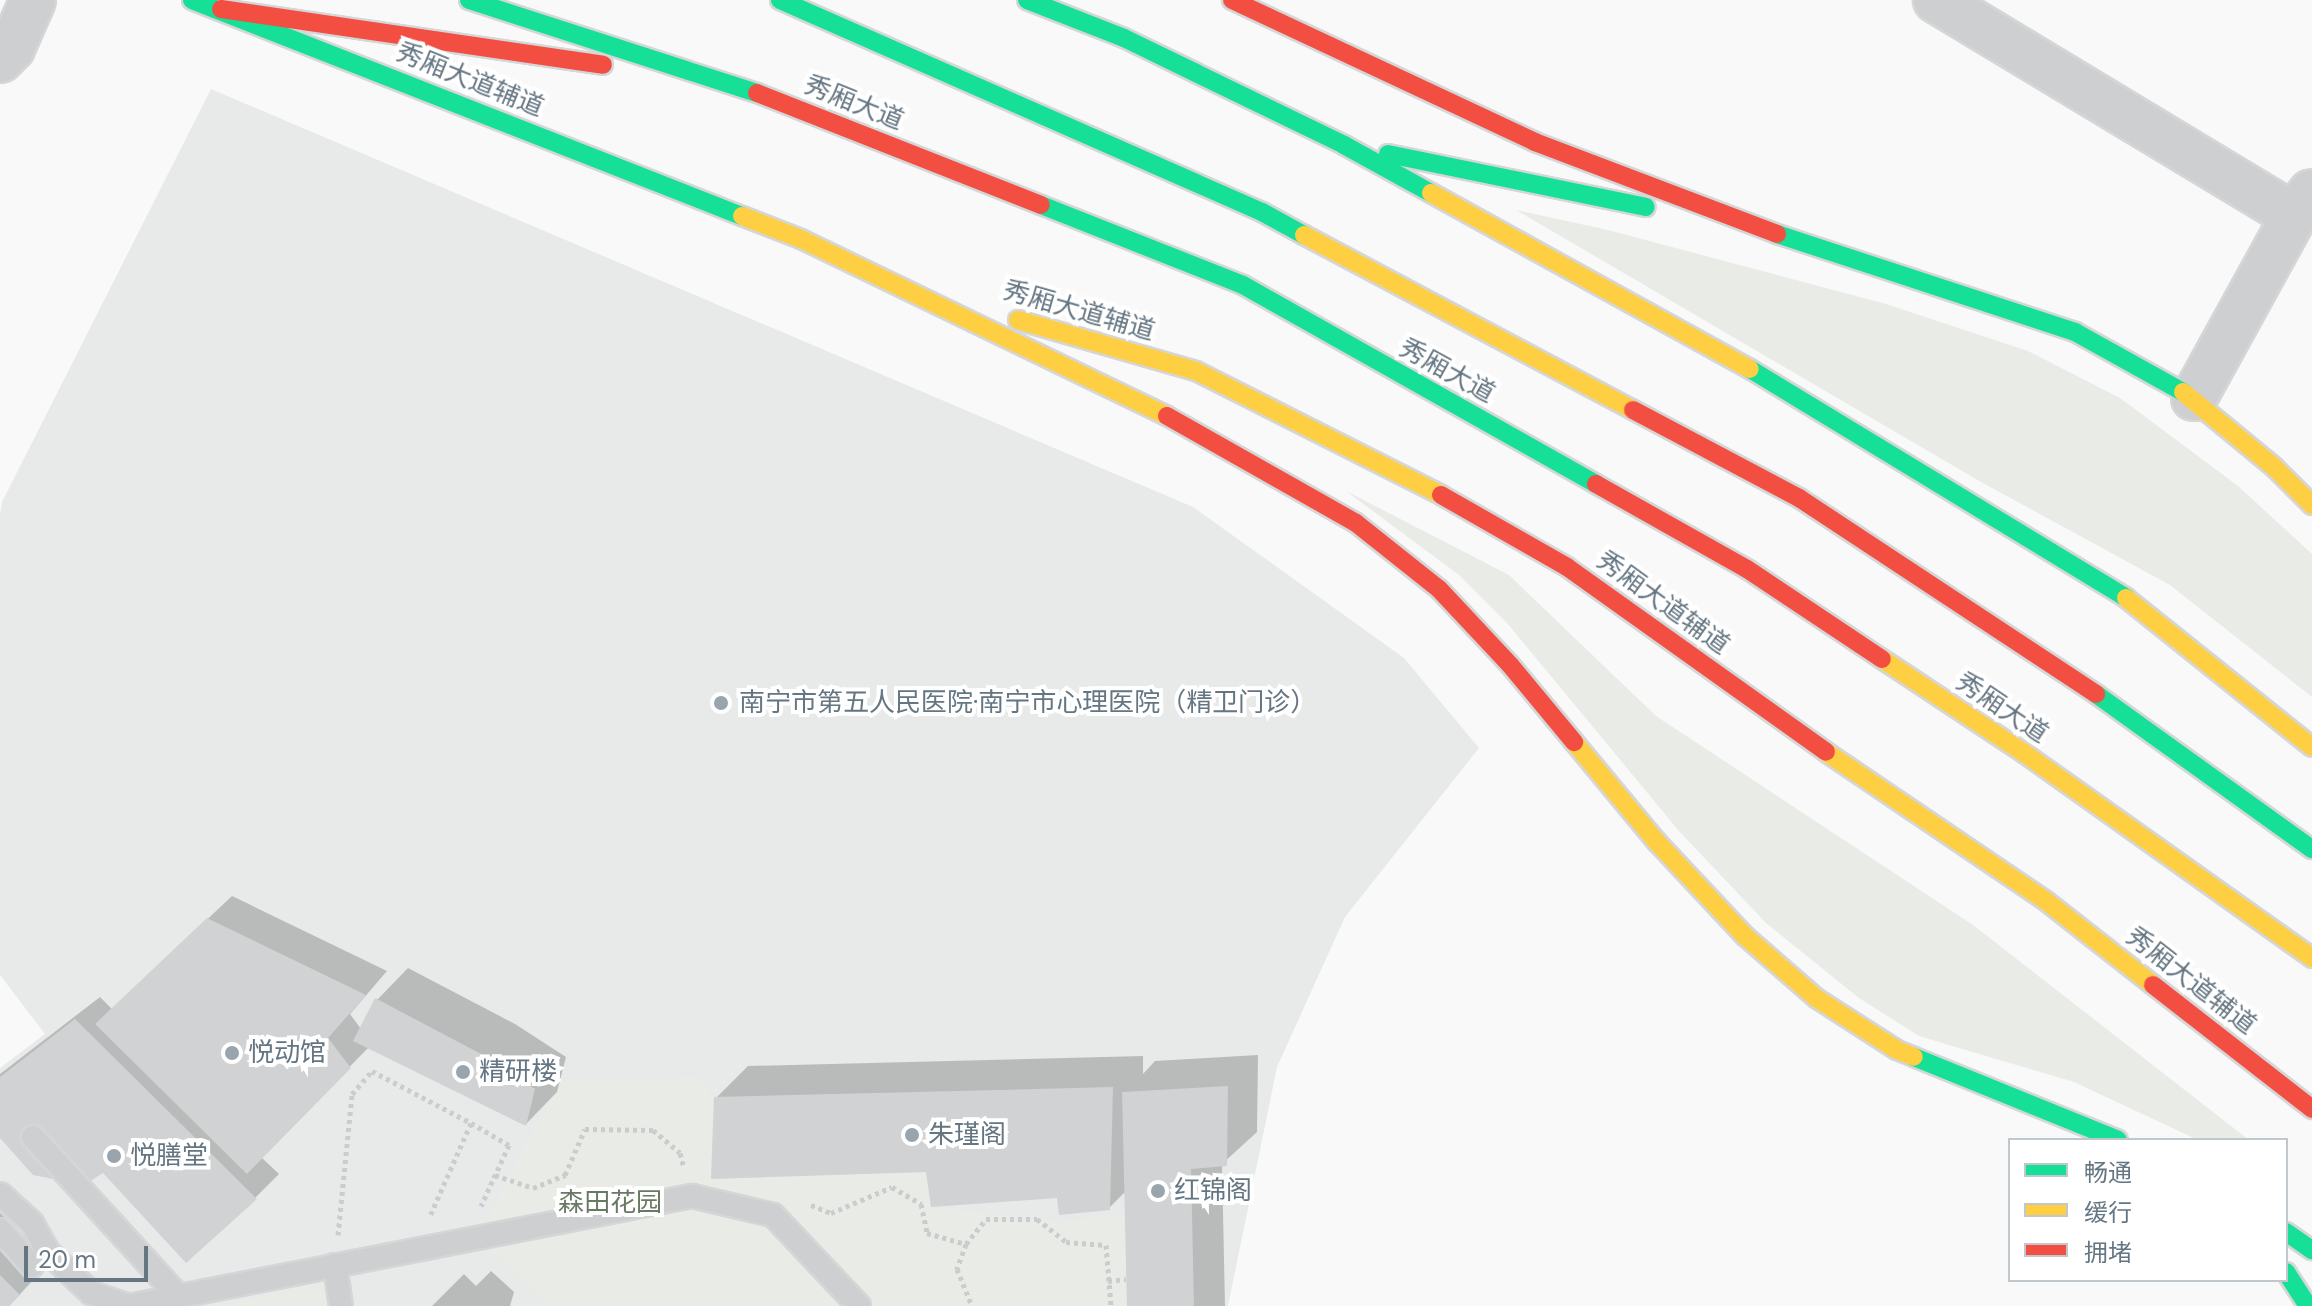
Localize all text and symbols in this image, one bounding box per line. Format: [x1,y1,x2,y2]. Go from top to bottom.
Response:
street label: 秀厢大道辅道 [392,36,548,124]
street label: 秀厢大道 [800,69,908,137]
street label: 秀厢大道辅道 [1000,275,1158,347]
street label: 秀厢大道 [1394,332,1500,410]
street label: 秀厢大道辅道 [1591,545,1735,661]
street label: 秀厢大道 [1950,666,2054,750]
place label: 南宁市第五人民医院·南宁市心理医院（精卫门诊） [739,687,1316,719]
marker: 南宁市第五人民医院·南宁市心理医院（精卫门诊） [710,692,732,714]
street label: 秀厢大道辅道 [2120,921,2262,1041]
place label: 悦动馆 [248,1037,326,1069]
marker: 悦动馆 [223,1044,241,1062]
place label: 精研楼 [479,1056,557,1088]
marker: 精研楼 [454,1063,472,1081]
place label: 朱瑾阁 [928,1119,1006,1151]
marker: 朱瑾阁 [903,1126,921,1144]
legend [2008,1138,2288,1282]
place label: 悦膳堂 [130,1140,208,1172]
marker: 悦膳堂 [105,1147,123,1165]
text: 畅通 [2084,1157,2132,1188]
place label: 红锦阁 [1174,1175,1252,1207]
marker: 红锦阁 [1149,1182,1167,1200]
park label: 森田花园 [558,1187,662,1219]
text: 缓行 [2084,1197,2132,1228]
scale bar [28,1230,152,1280]
text: 拥堵 [2084,1237,2132,1268]
text: 20 m [38,1244,96,1275]

